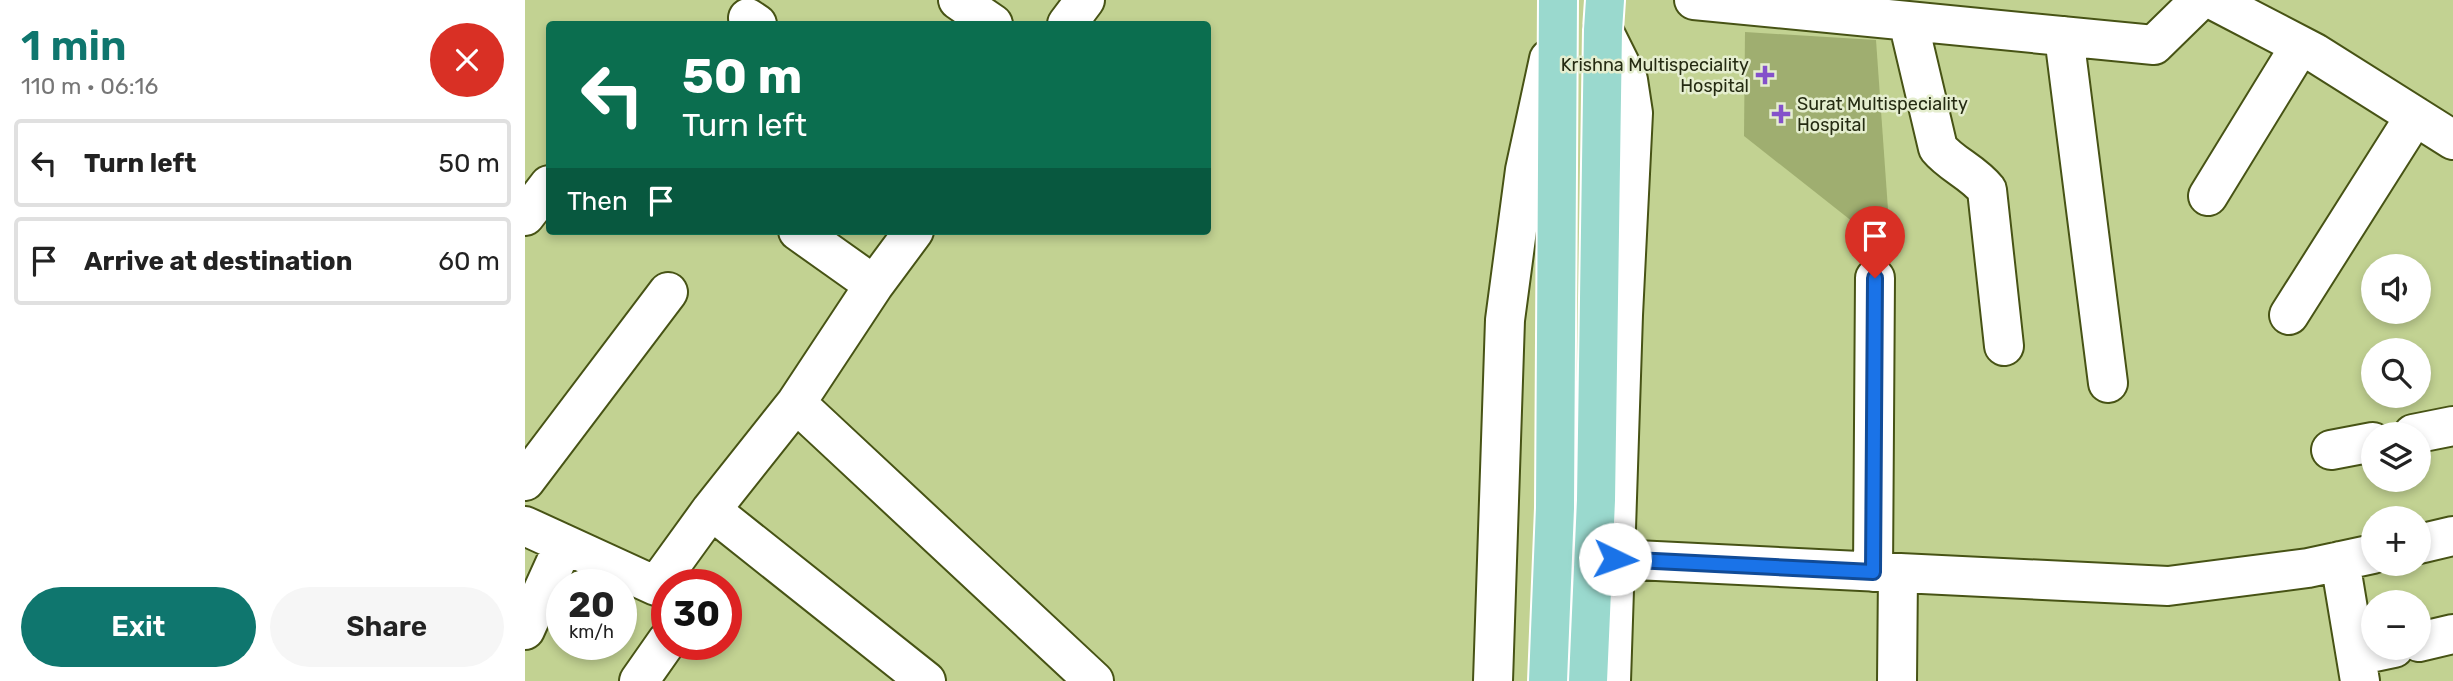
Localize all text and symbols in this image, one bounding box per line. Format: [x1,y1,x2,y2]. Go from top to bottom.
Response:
text: 1 min [21,21,127,71]
button: close [430,23,504,97]
text: 50 m [682,47,802,105]
icon: left [567,49,658,140]
place label: Krishna Multispeciality Hospital [1561,54,1749,97]
marker: Krishna Multispeciality Hospital [1755,65,1775,85]
text: 110 m · 06:16 [21,72,158,100]
place label: Surat Multispeciality Hospital [1797,93,1968,136]
marker: Surat Multispeciality Hospital [1771,104,1791,124]
text: Turn left [682,106,807,144]
icon: left [25,144,63,182]
text: Turn left [84,148,196,179]
text: 50 m [439,148,500,179]
icon: arrive [642,182,680,220]
text: Then [567,186,628,217]
pin [1845,206,1905,278]
icon: arrive [1856,217,1894,255]
icon: arrive [25,242,63,280]
text: Arrive at destination [84,246,352,277]
text: 60 m [438,246,500,277]
map controls [2361,254,2431,660]
button: sound [2361,254,2431,324]
button: search [2361,338,2431,408]
button: layers [2361,422,2431,492]
button: + [2361,506,2431,576]
position arrow [1578,522,1652,596]
speed limit sign: 30 [651,569,742,660]
text: 20 [568,584,615,626]
button: Exit [21,587,256,667]
button: Share [270,587,504,667]
button: − [2361,590,2431,660]
text: km/h [569,621,614,643]

